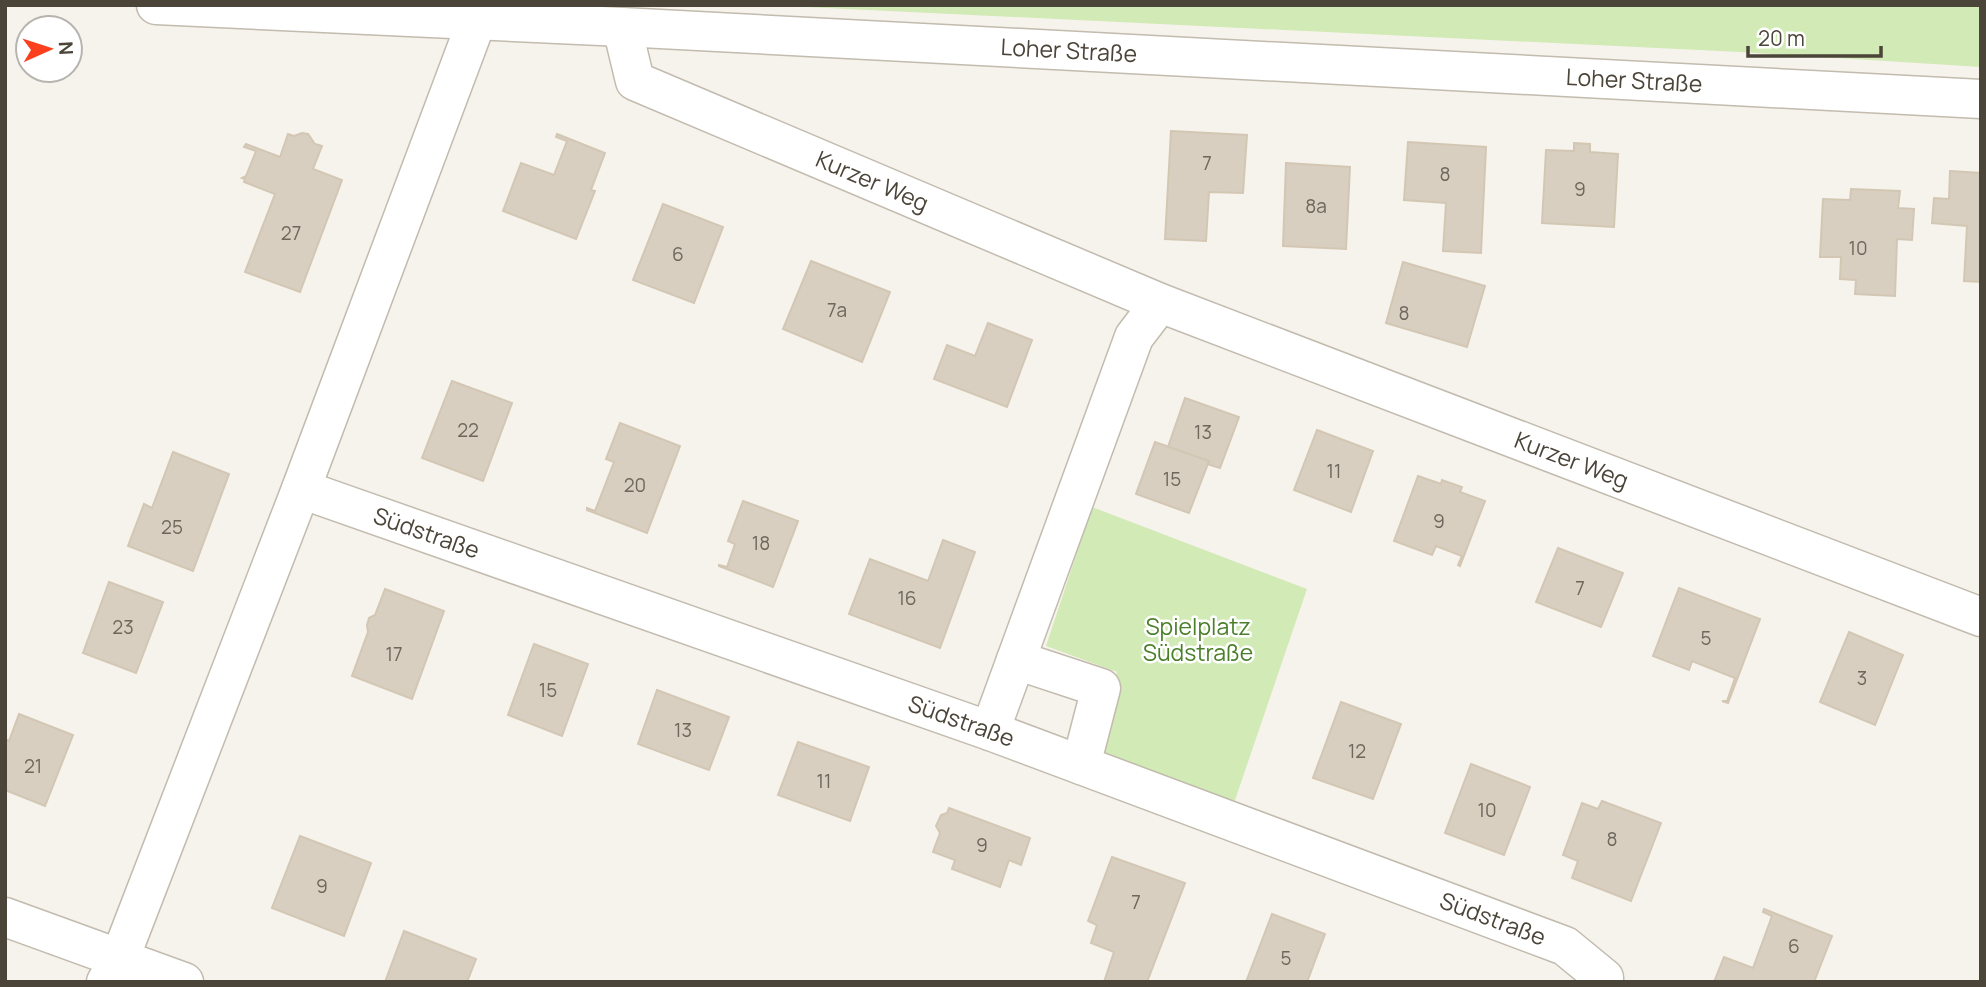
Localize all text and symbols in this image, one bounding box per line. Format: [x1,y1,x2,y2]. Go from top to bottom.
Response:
north arrow [14,14,84,84]
scale bar [1748,14,1881,58]
text: 20 m [1758,24,1805,52]
street label: Loher Straße [1000,30,1138,69]
text: N [53,41,79,56]
street label: Loher Straße [1565,60,1703,99]
street label: Kurzer Weg [811,142,934,218]
house number: 7 [1202,150,1212,176]
house number: 8 [1439,161,1451,187]
house number: 9 [1574,176,1586,202]
house number: 8a [1305,193,1327,219]
house number: 27 [281,220,301,246]
house number: 10 [1848,235,1868,261]
house number: 6 [672,241,684,267]
house number: 7a [827,297,847,323]
house number: 8 [1398,300,1410,326]
house number: 22 [457,417,479,443]
house number: 13 [1194,419,1212,445]
street label: Kurzer Weg [1510,423,1633,496]
house number: 11 [1327,458,1341,484]
house number: 15 [1163,466,1181,492]
house number: 20 [624,472,646,498]
street label: Südstraße [369,499,484,566]
house number: 9 [1433,508,1445,534]
house number: 25 [161,514,183,540]
house number: 18 [752,530,770,556]
house number: 7 [1575,575,1585,601]
house number: 16 [897,585,917,611]
park label: Spielplatz Südstraße [1143,610,1253,668]
house number: 23 [112,614,134,640]
house number: 5 [1701,625,1712,651]
house number: 17 [386,641,402,667]
house number: 3 [1857,665,1867,691]
house number: 15 [539,677,557,703]
street label: Südstraße [904,687,1019,754]
house number: 13 [674,717,692,743]
house number: 12 [1348,738,1366,764]
house number: 21 [24,753,42,779]
house number: 11 [817,768,831,794]
house number: 10 [1477,797,1497,823]
house number: 8 [1606,826,1618,852]
house number: 9 [976,832,988,858]
house number: 9 [316,873,328,899]
street label: Südstraße [1436,884,1551,952]
house number: 7 [1131,889,1141,915]
house number: 6 [1788,933,1800,959]
house number: 5 [1281,945,1292,971]

